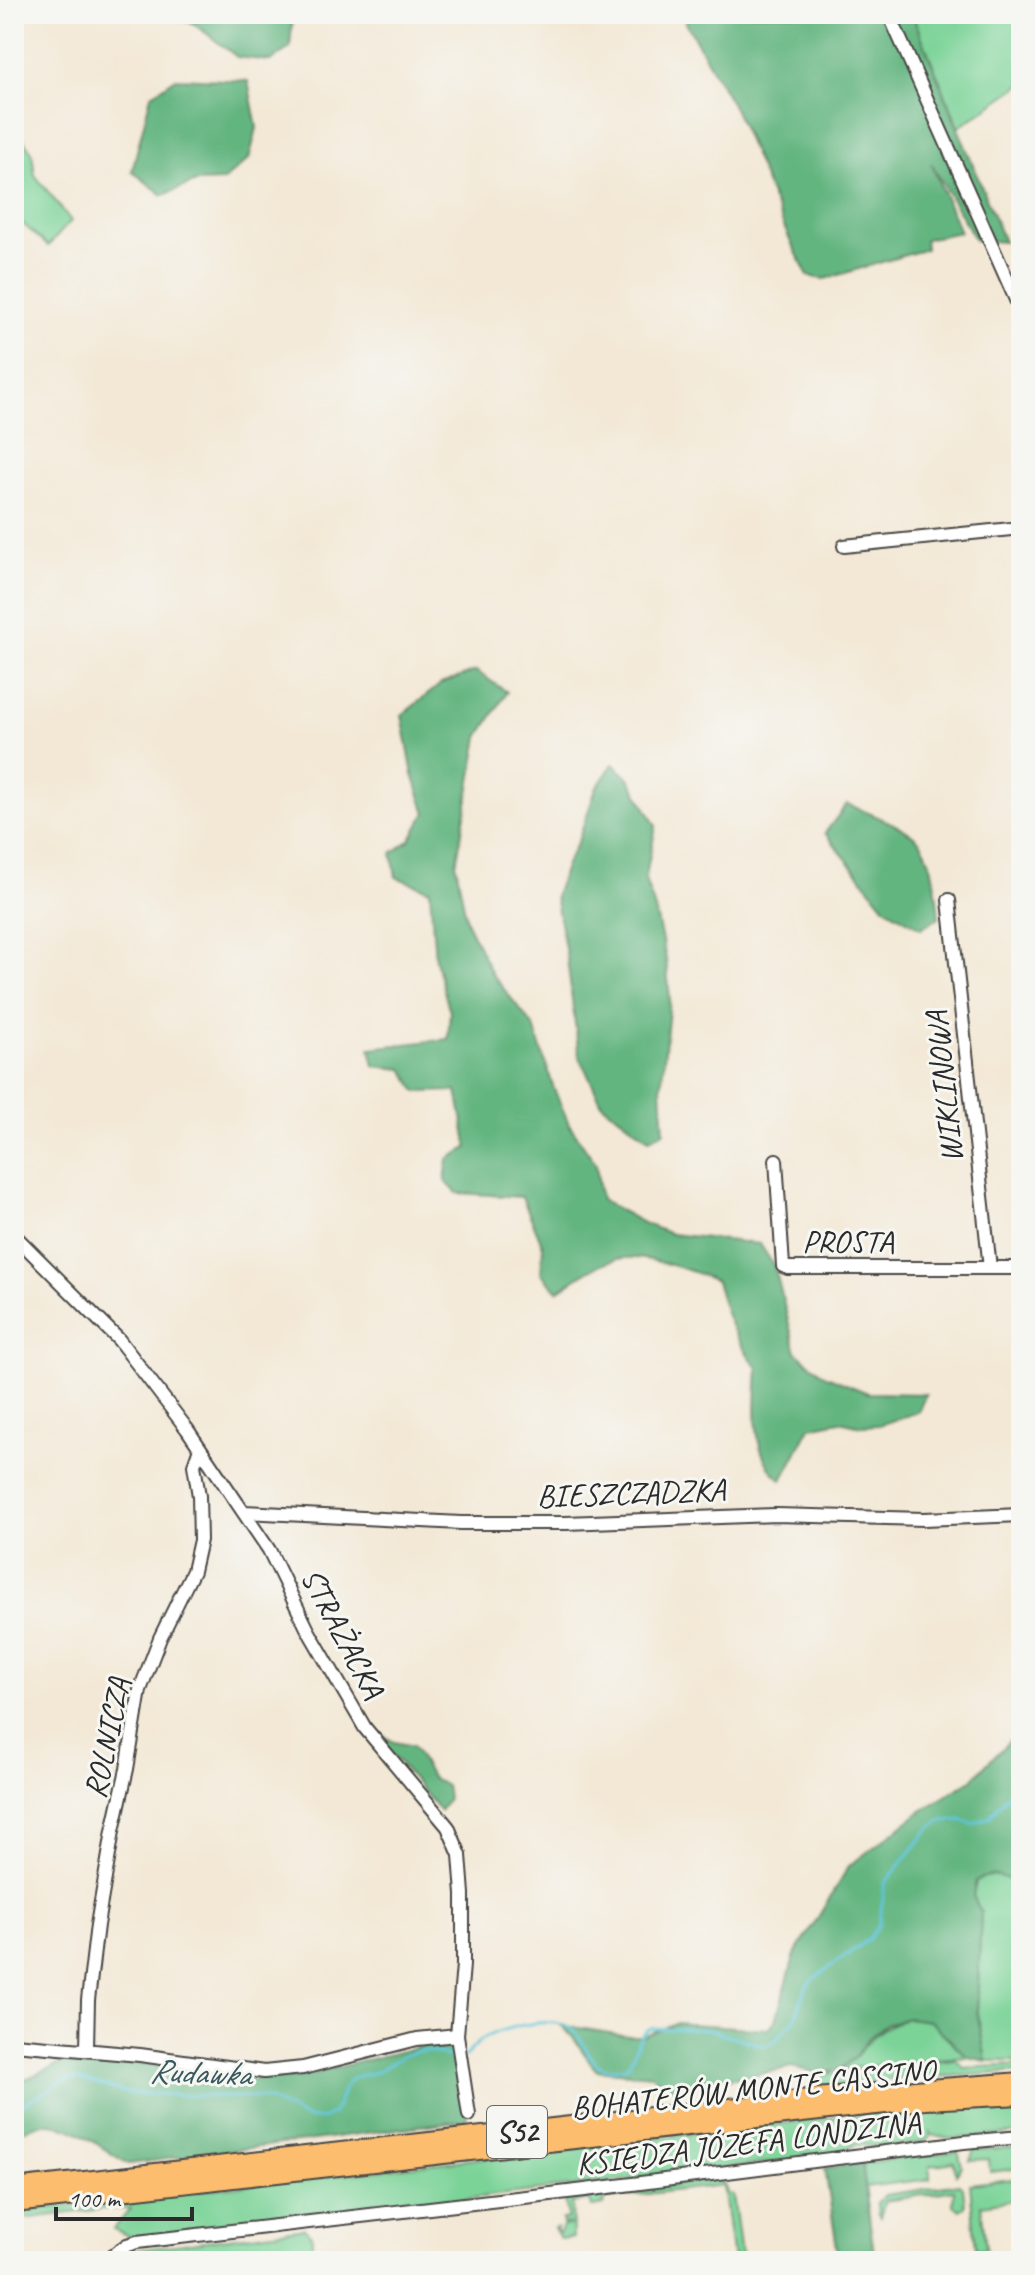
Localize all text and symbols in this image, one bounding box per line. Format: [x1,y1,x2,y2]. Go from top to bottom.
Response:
street label: WIKLINOWA [915,1007,972,1165]
street label: PROSTA [802,1221,895,1262]
street label: BIESZCZADZKA [536,1469,728,1517]
street label: STRAŻACKA [292,1561,395,1706]
street label: ROLNICZA [74,1673,140,1802]
water label: Rudawka [149,2049,255,2095]
street label: BOHATERÓW MONTE CASSINO [569,2049,940,2128]
street label: KSIĘDZA JÓZEFA LONDZINA [574,2101,923,2184]
road number: S52 [487,2106,547,2158]
scale bar [56,2171,192,2221]
text: 100 m [68,2184,122,2214]

